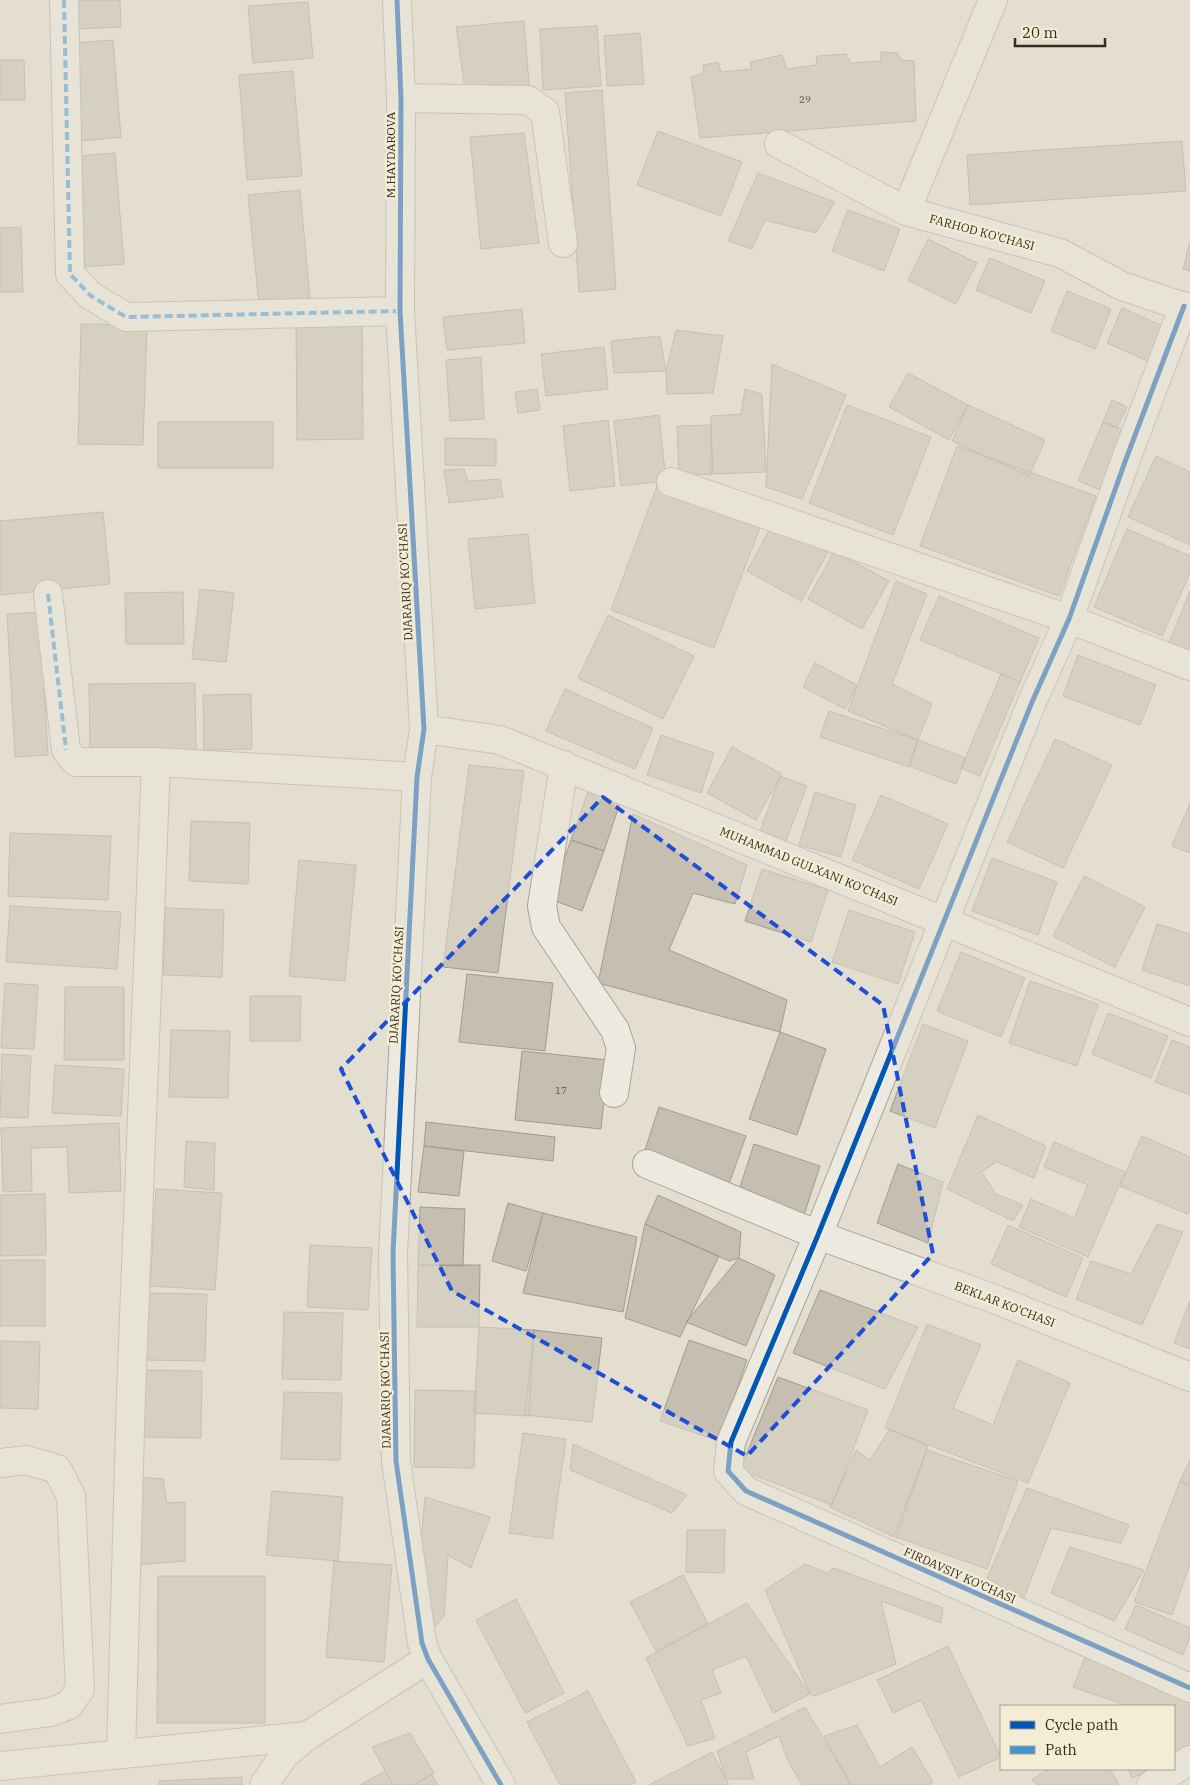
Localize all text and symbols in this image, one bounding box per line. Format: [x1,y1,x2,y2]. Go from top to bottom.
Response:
scale bar [1015,15,1105,47]
text: 20 m [1022,23,1058,42]
house number: 29 [799,93,811,106]
street label: M.HAYDAROVA [383,111,398,198]
street label: FARHOD KO'CHASI [928,211,1036,253]
street label: DJARARIQ KO'CHASI [394,523,416,641]
street label: MUHAMMAD GULXANI KO'CHASI [718,823,900,909]
street label: DJARARIQ KO'CHASI [385,926,407,1044]
house number: 17 [555,1084,567,1097]
street label: BEKLAR KO'CHASI [953,1278,1057,1330]
street label: DJARARIQ KO'CHASI [376,1331,394,1449]
street label: FIRDAVSIY KO'CHASI [902,1544,1018,1606]
legend [1000,1705,1175,1770]
text: Cycle path [1045,1715,1118,1734]
text: Path [1045,1740,1077,1759]

